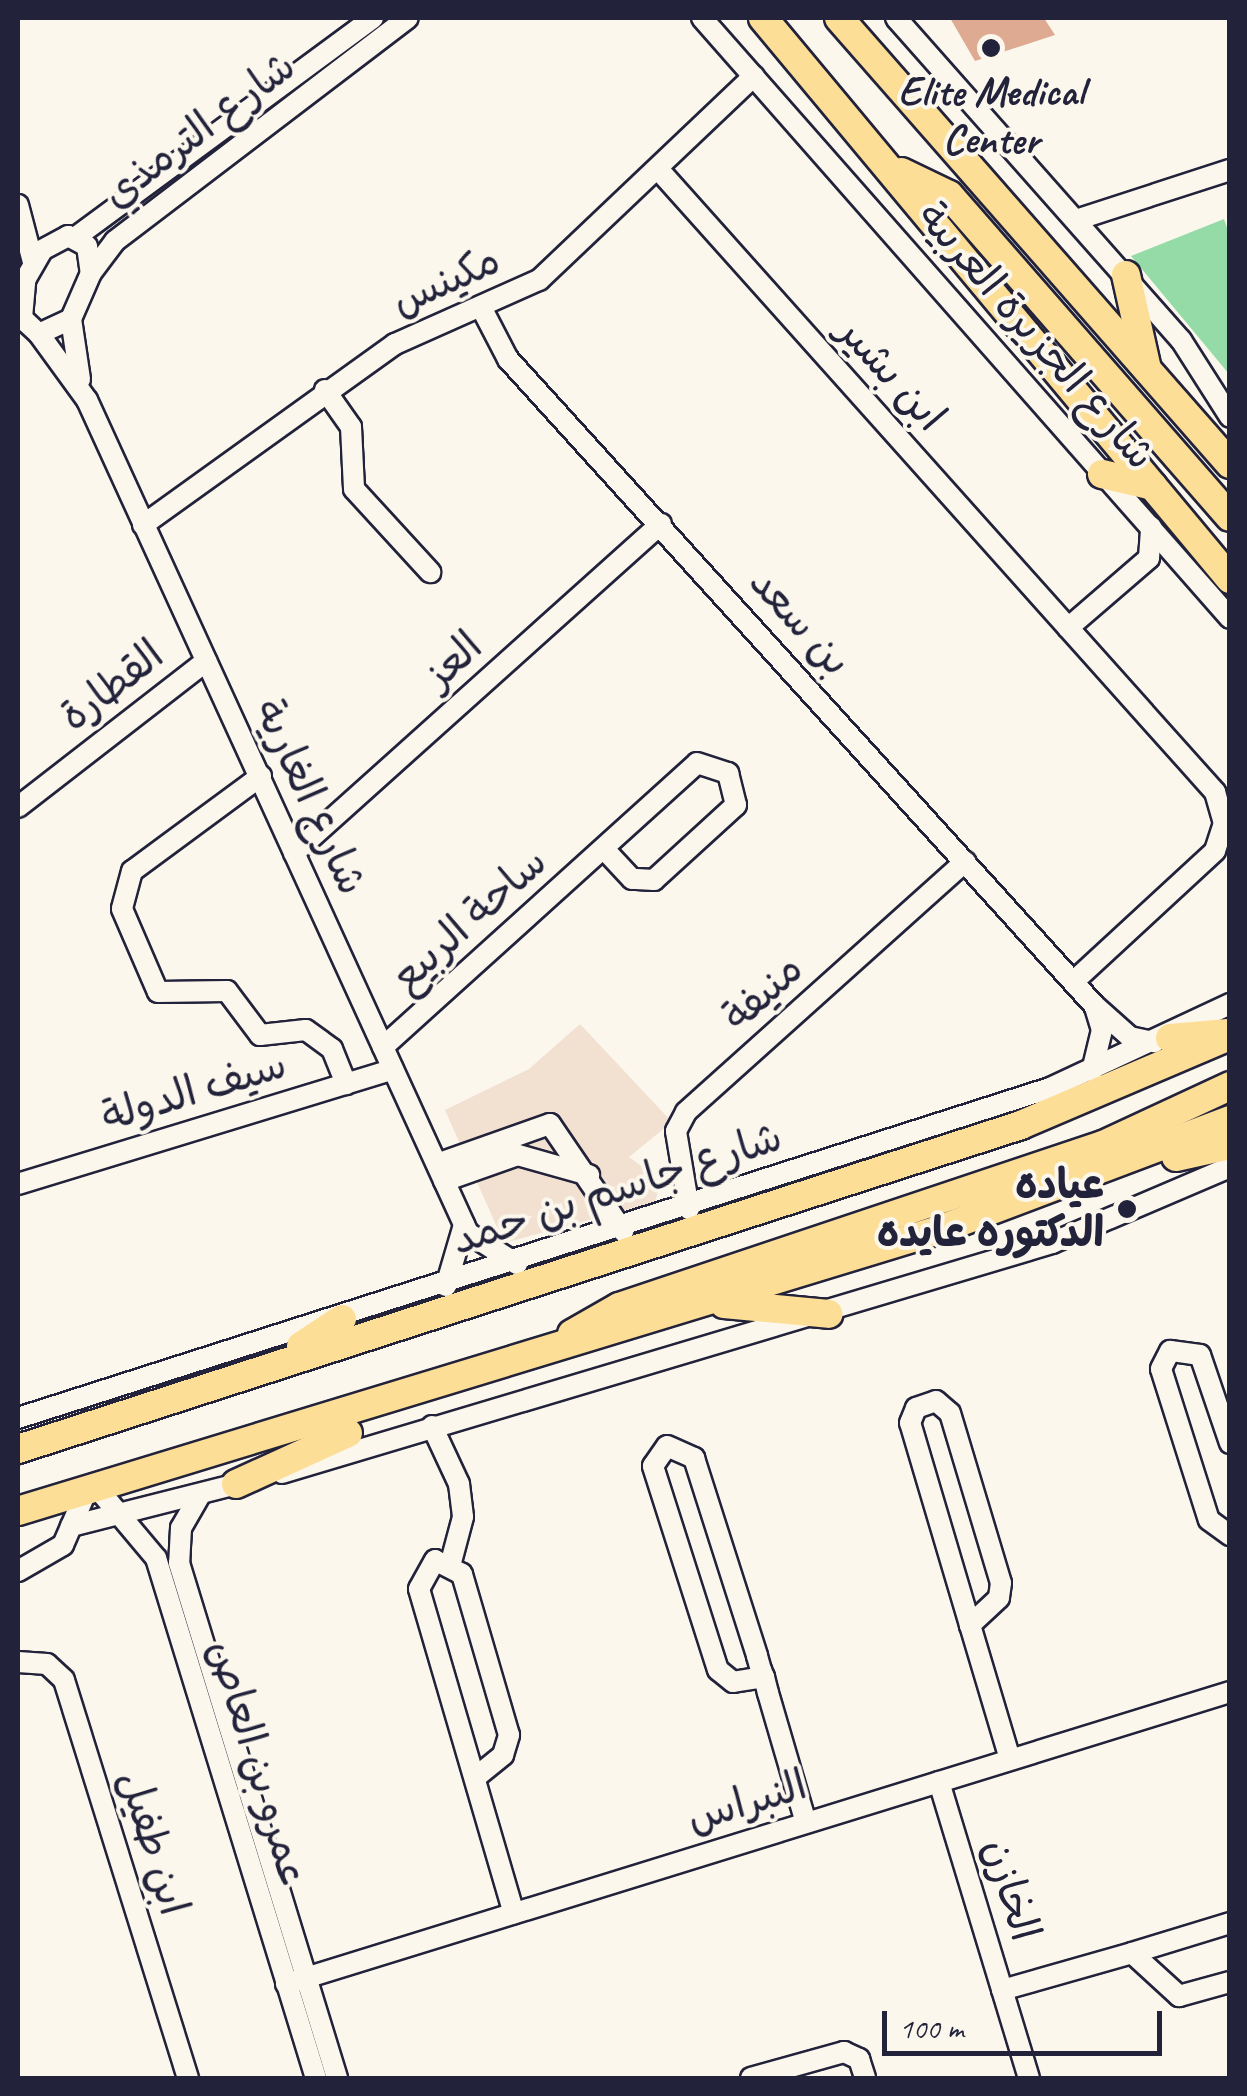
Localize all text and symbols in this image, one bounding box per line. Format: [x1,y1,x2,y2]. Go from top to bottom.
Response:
marker: Elite Medical Center [978,35,1004,61]
street label: شارع الترمذي [92,41,306,219]
place label: Elite Medical Center [898,67,1084,165]
street label: شارع الجزيرة العربية [906,192,1166,480]
street label: مكينس [384,235,508,327]
street label: ابن بشير [826,306,956,442]
street label: بن سعد [738,558,862,686]
street label: العز [413,622,493,700]
street label: القطارة [50,630,174,742]
street label: شارع الغارية [243,691,377,903]
street label: ساحة الربيع [381,837,557,1003]
street label: منيفة [713,944,813,1042]
street label: سيف الدولة [96,1039,292,1143]
street label: شارع جاسم بن حمد [446,1112,788,1266]
place label: عياده الدكتوره عايده [877,1160,1104,1258]
marker: عياده الدكتوره عايده [1114,1196,1140,1222]
street label: عمرو بن العاص [196,1634,320,1894]
street label: النبراس [681,1760,813,1844]
street label: ابن طفيل [107,1765,199,1921]
street label: الخازن [972,1833,1050,1947]
scale bar [887,1991,1167,2053]
text: 100 m [899,2009,964,2047]

